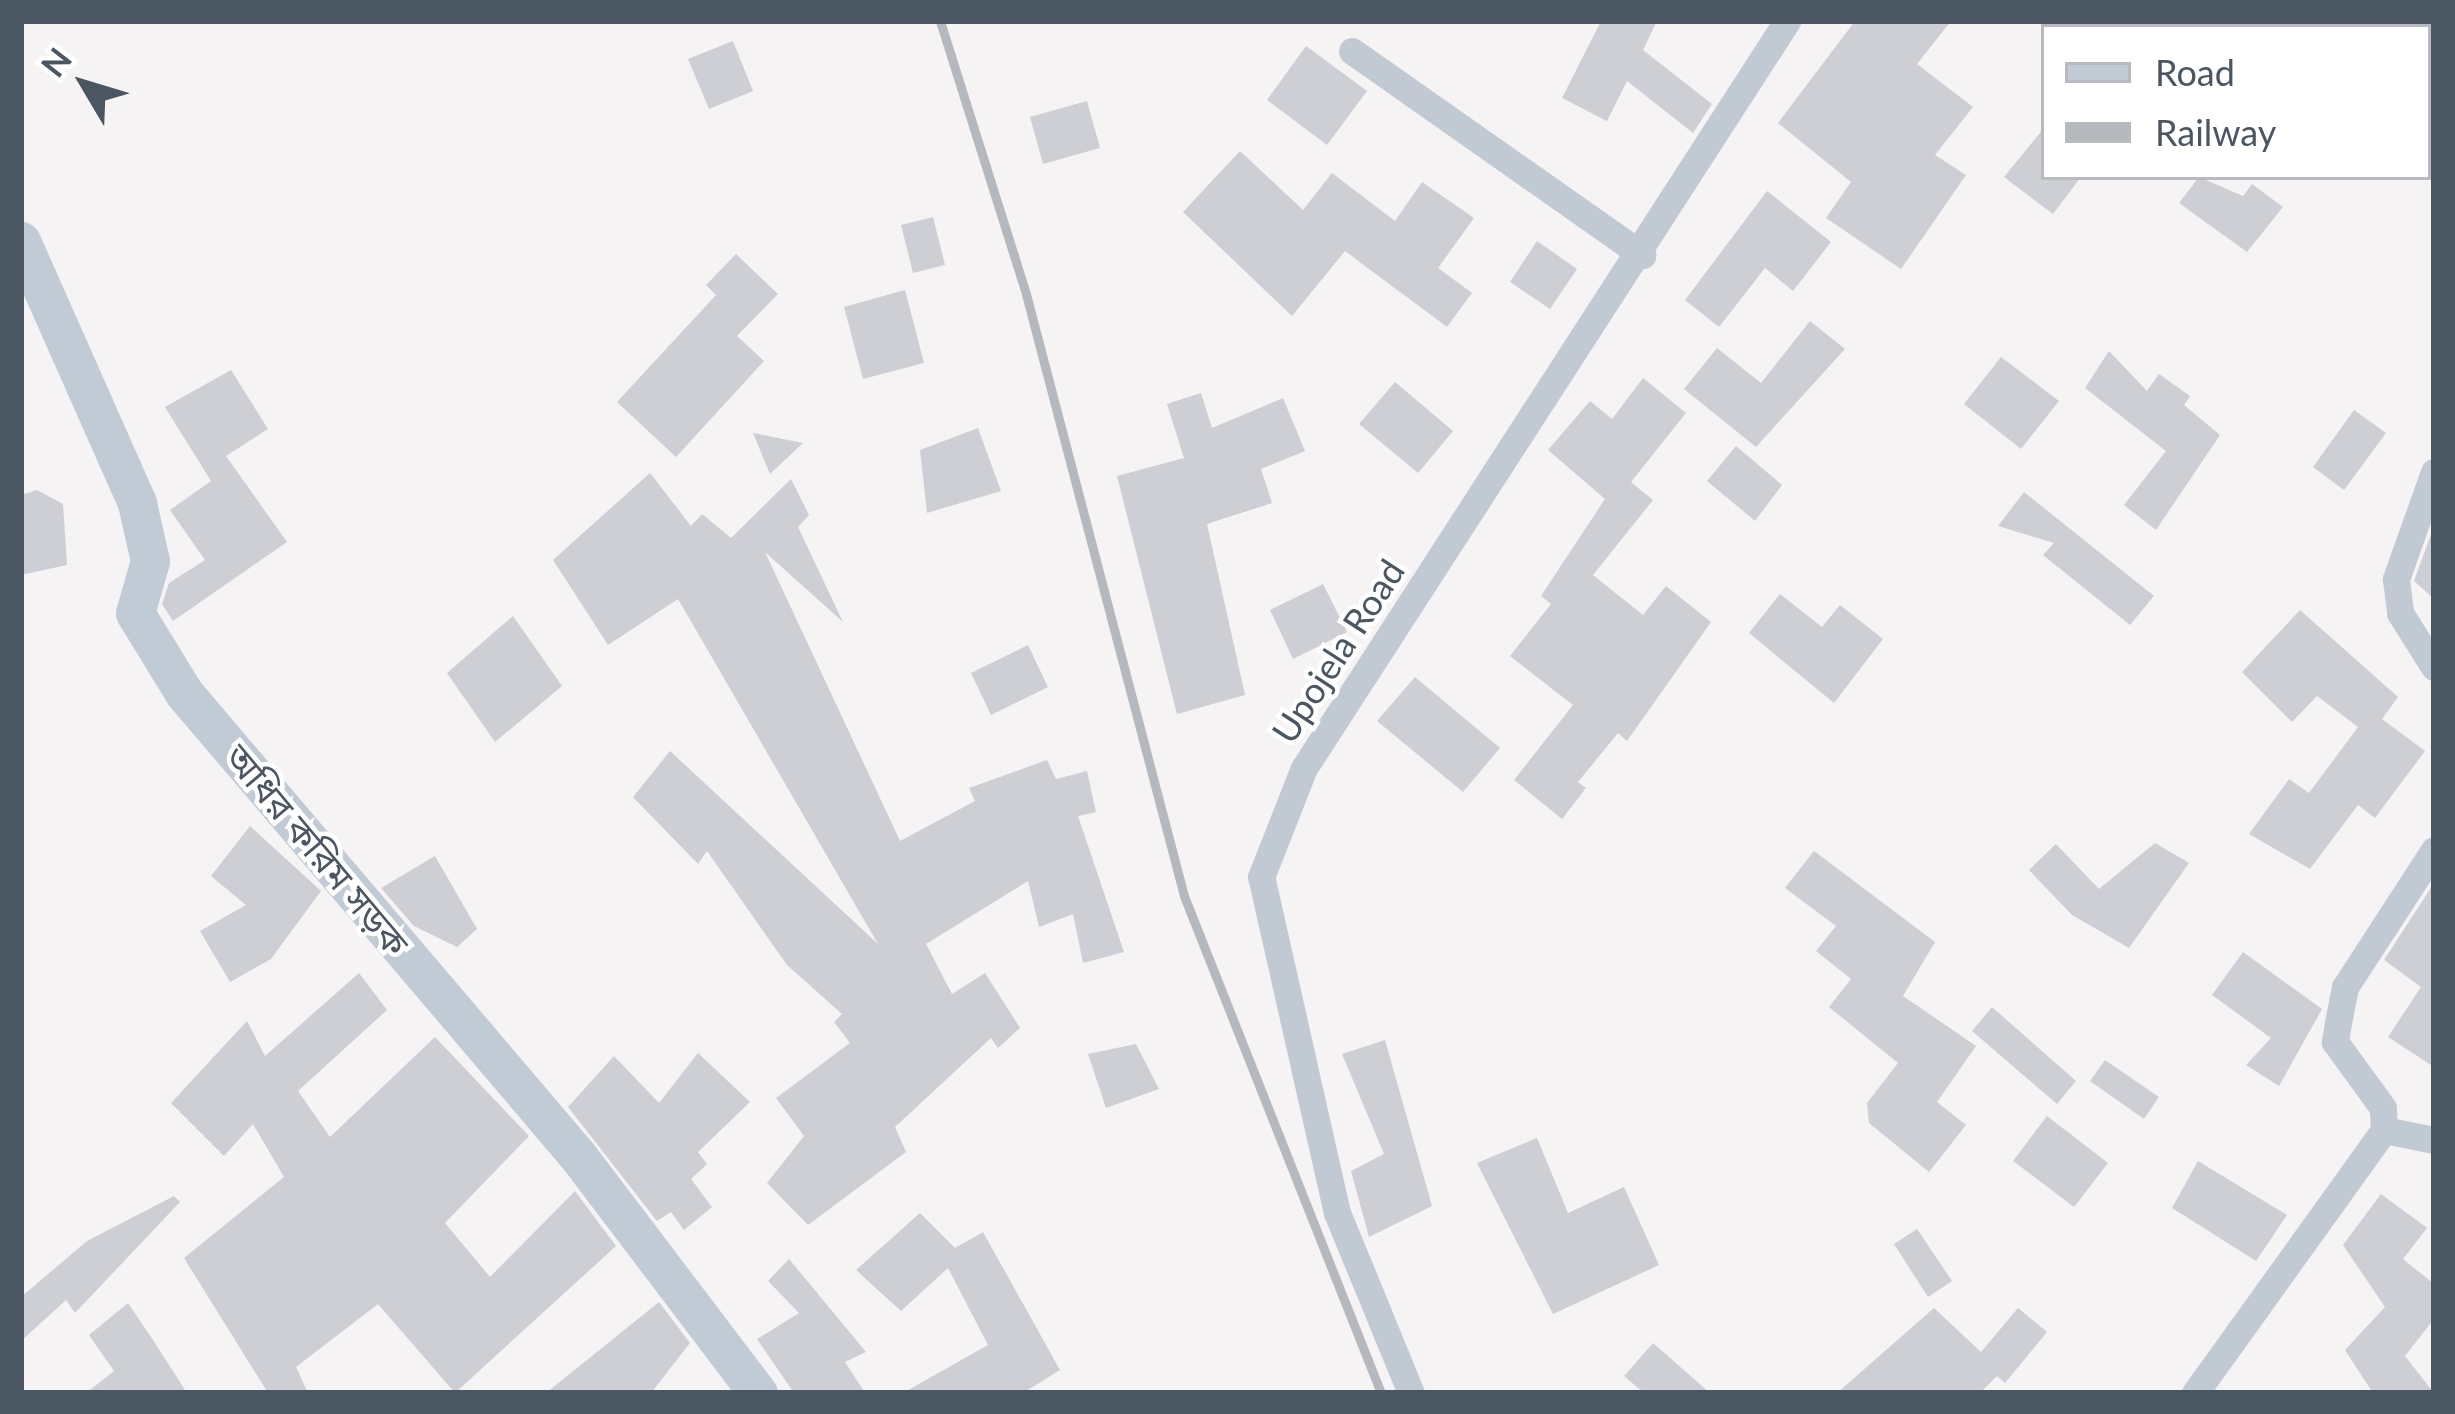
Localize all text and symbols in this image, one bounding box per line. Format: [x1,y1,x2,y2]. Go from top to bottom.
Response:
north arrow [24,24,144,144]
legend [2041,24,2431,180]
text: N [32,40,79,84]
text: Road [2155,50,2235,94]
text: Railway [2155,110,2276,154]
street label: Upojela Road [1263,551,1413,751]
street label: অধির করিম সড়ক [216,736,418,964]

